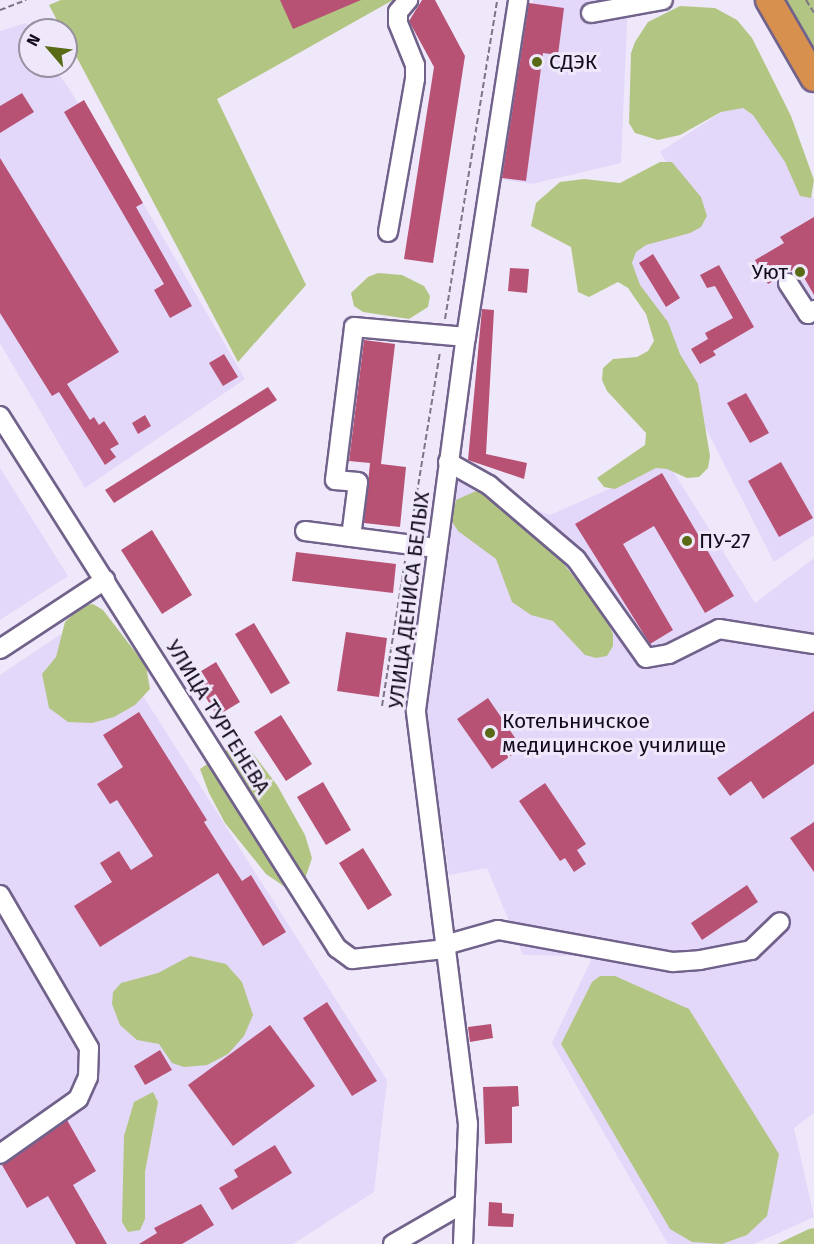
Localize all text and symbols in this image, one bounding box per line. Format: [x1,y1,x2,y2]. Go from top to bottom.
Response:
north arrow [18,18,78,78]
text: N [23,31,44,49]
place label: СДЭК [549,49,597,75]
marker: СДЭК [530,55,544,69]
place label: Уют [752,259,788,285]
marker: Уют [793,265,807,279]
street label: УЛИЦА ДЕНИСА БЕЛЫХ [383,490,435,710]
place label: ПУ-27 [699,528,750,554]
marker: ПУ-27 [680,534,694,548]
street label: УЛИЦА ТУРГЕНЕВА [160,635,276,799]
place label: Котельничское медицинское училище [502,708,726,758]
marker: Котельничское медицинское училище [483,726,497,740]

